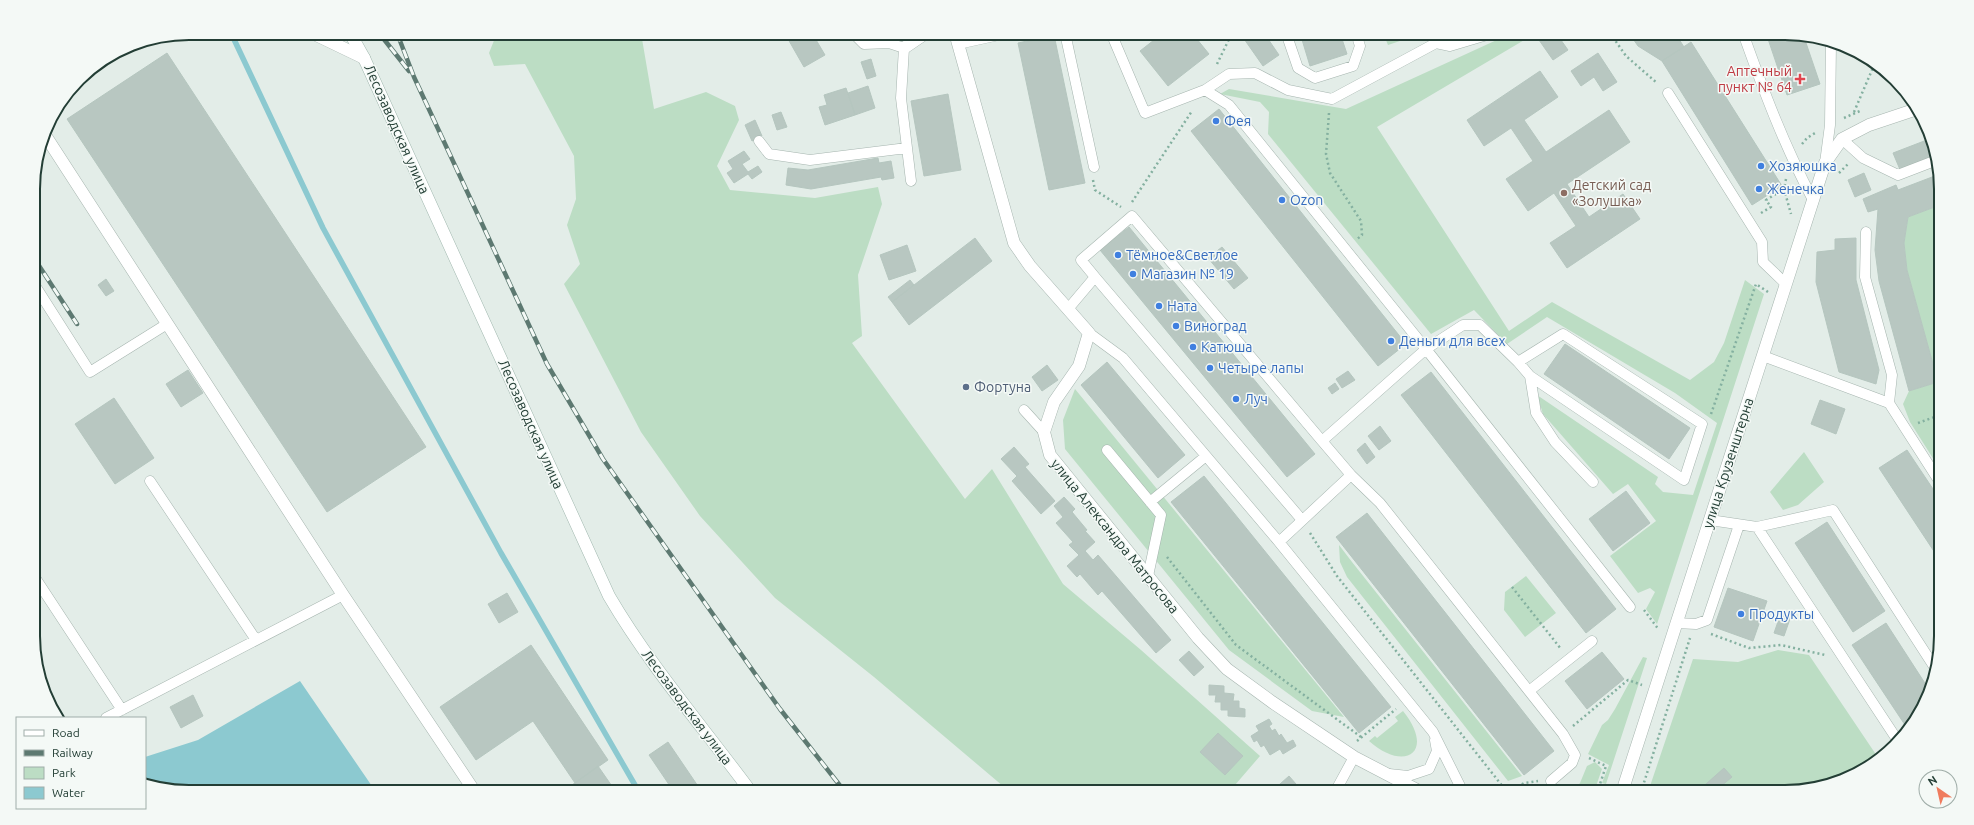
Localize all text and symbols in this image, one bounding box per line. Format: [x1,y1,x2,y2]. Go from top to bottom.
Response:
street label: Лесозаводская улица [361,62,433,196]
place label: Аптечный пункт № 64 [1718,63,1792,95]
marker: Аптечный пункт № 64 [1795,74,1805,84]
place label: Фея [1224,113,1251,129]
marker: Фея [1211,116,1221,126]
place label: Хозяюшка [1769,158,1837,174]
marker: Хозяюшка [1756,161,1766,171]
place label: Детский сад «Золушка» [1572,177,1651,209]
place label: Женечка [1767,181,1824,197]
marker: Женечка [1754,184,1764,194]
marker: Детский сад «Золушка» [1559,188,1569,198]
place label: Ozon [1290,192,1323,208]
marker: Ozon [1277,195,1287,205]
place label: Тёмное&Светлое [1126,247,1238,263]
marker: Тёмное&Светлое [1113,250,1123,260]
place label: Магазин № 19 [1141,266,1234,282]
marker: Магазин № 19 [1128,269,1138,279]
place label: Ната [1167,298,1197,314]
marker: Ната [1154,301,1164,311]
place label: Виноград [1184,318,1247,334]
marker: Виноград [1171,321,1181,331]
place label: Деньги для всех [1399,333,1505,349]
marker: Деньги для всех [1386,336,1396,346]
place label: Катюша [1201,339,1253,355]
marker: Катюша [1188,342,1198,352]
street label: Лесозаводская улица [495,357,567,491]
place label: Четыре лапы [1218,360,1304,376]
marker: Четыре лапы [1205,363,1215,373]
place label: Фортуна [974,379,1031,395]
marker: Фортуна [961,382,971,392]
place label: Луч [1244,391,1268,407]
marker: Луч [1231,394,1241,404]
street label: улица Крузенштерна [1699,396,1757,530]
street label: улица Александра Матросова [1048,456,1182,616]
place label: Продукты [1749,606,1814,622]
marker: Продукты [1736,609,1746,619]
street label: Лесозаводская улица [638,646,736,768]
legend [16,717,146,809]
text: Road [52,726,80,739]
text: Railway [52,746,93,759]
text: Park [52,766,76,779]
north arrow [1918,769,1958,809]
text: N [1926,773,1939,788]
text: Water [52,786,85,799]

